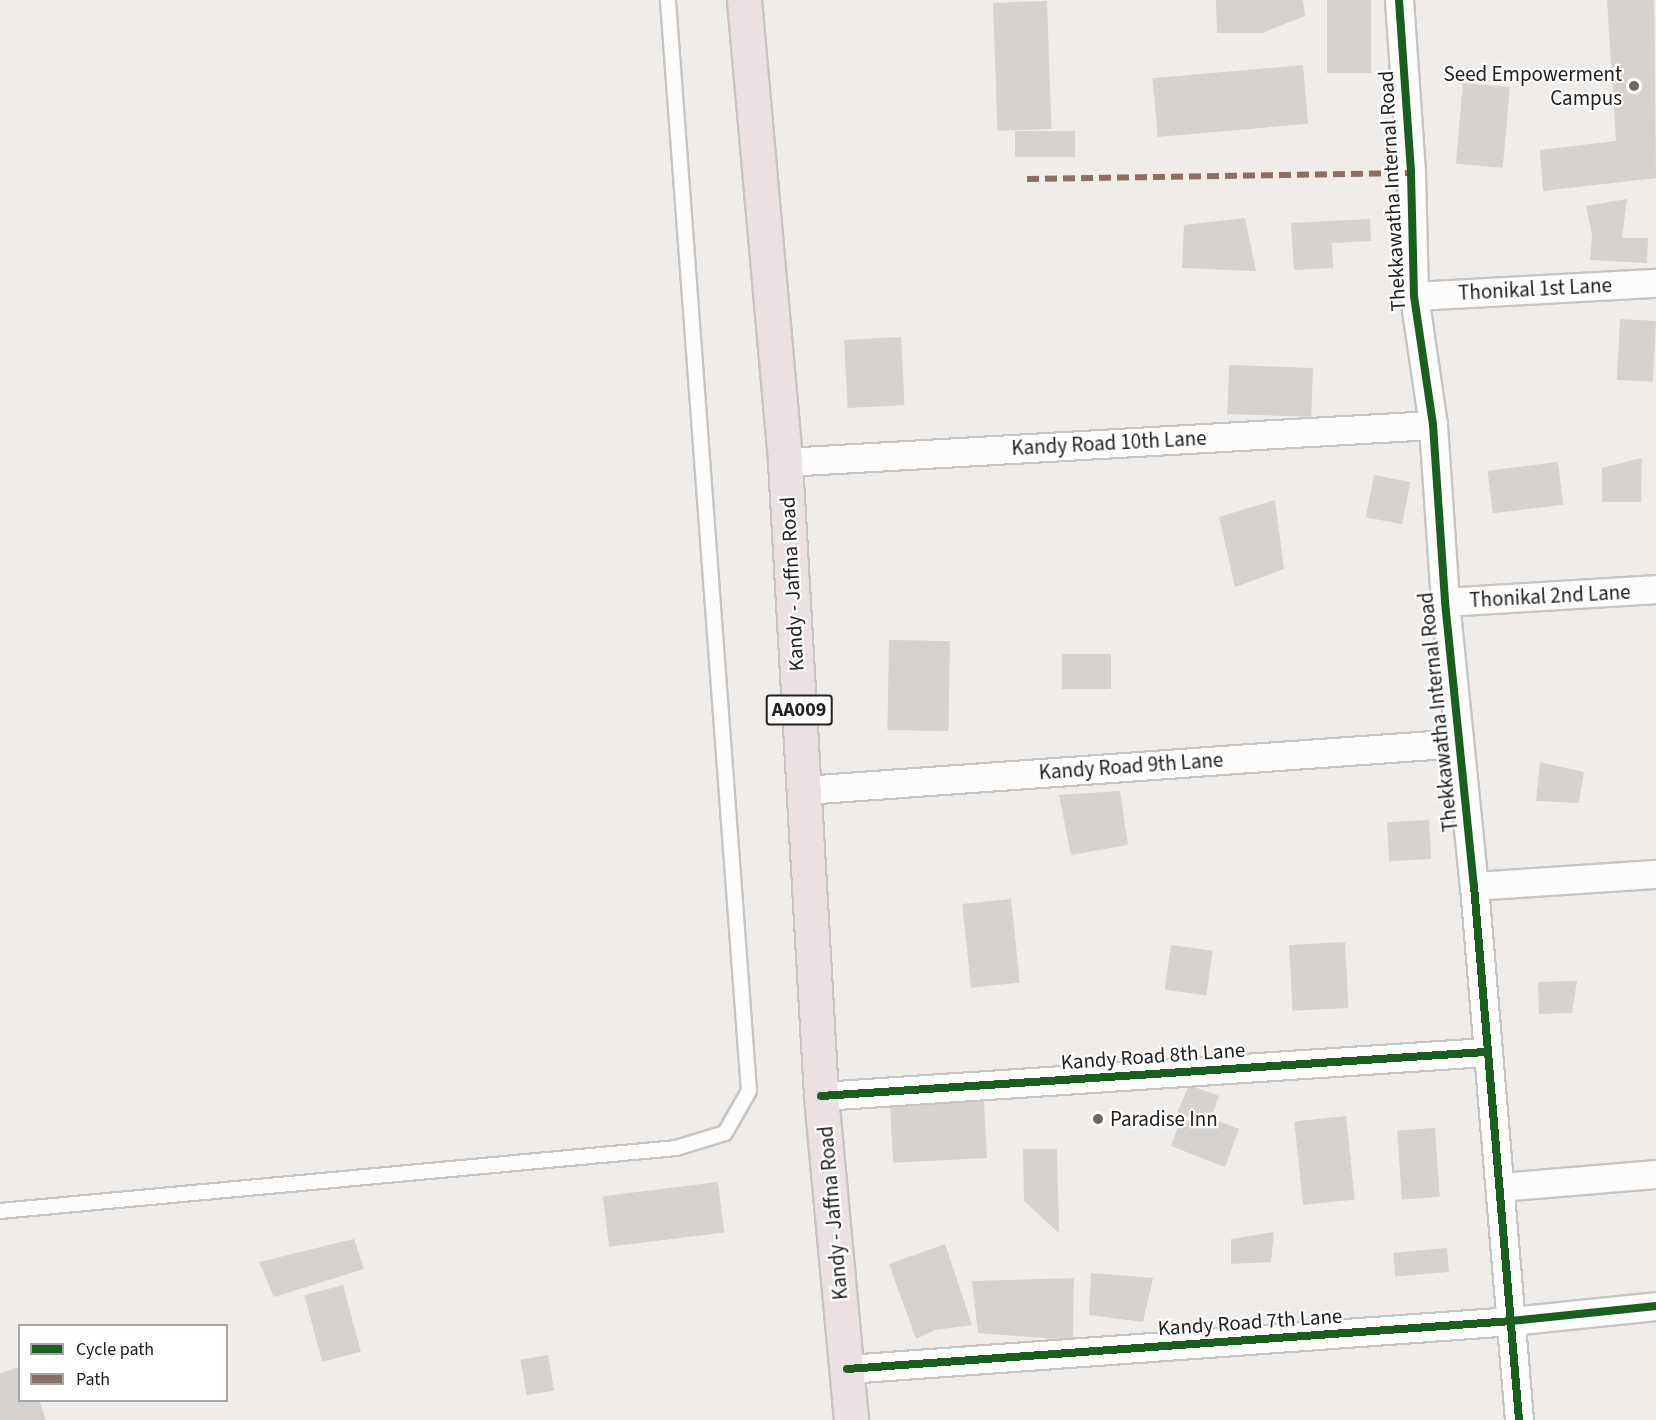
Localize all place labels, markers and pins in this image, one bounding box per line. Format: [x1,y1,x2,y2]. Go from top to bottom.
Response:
place label: Seed Empowerment Campus [1444,61,1622,111]
marker: Seed Empowerment Campus [1627,79,1641,93]
place label: Paradise Inn [1110,1106,1218,1132]
marker: Paradise Inn [1091,1112,1105,1126]

